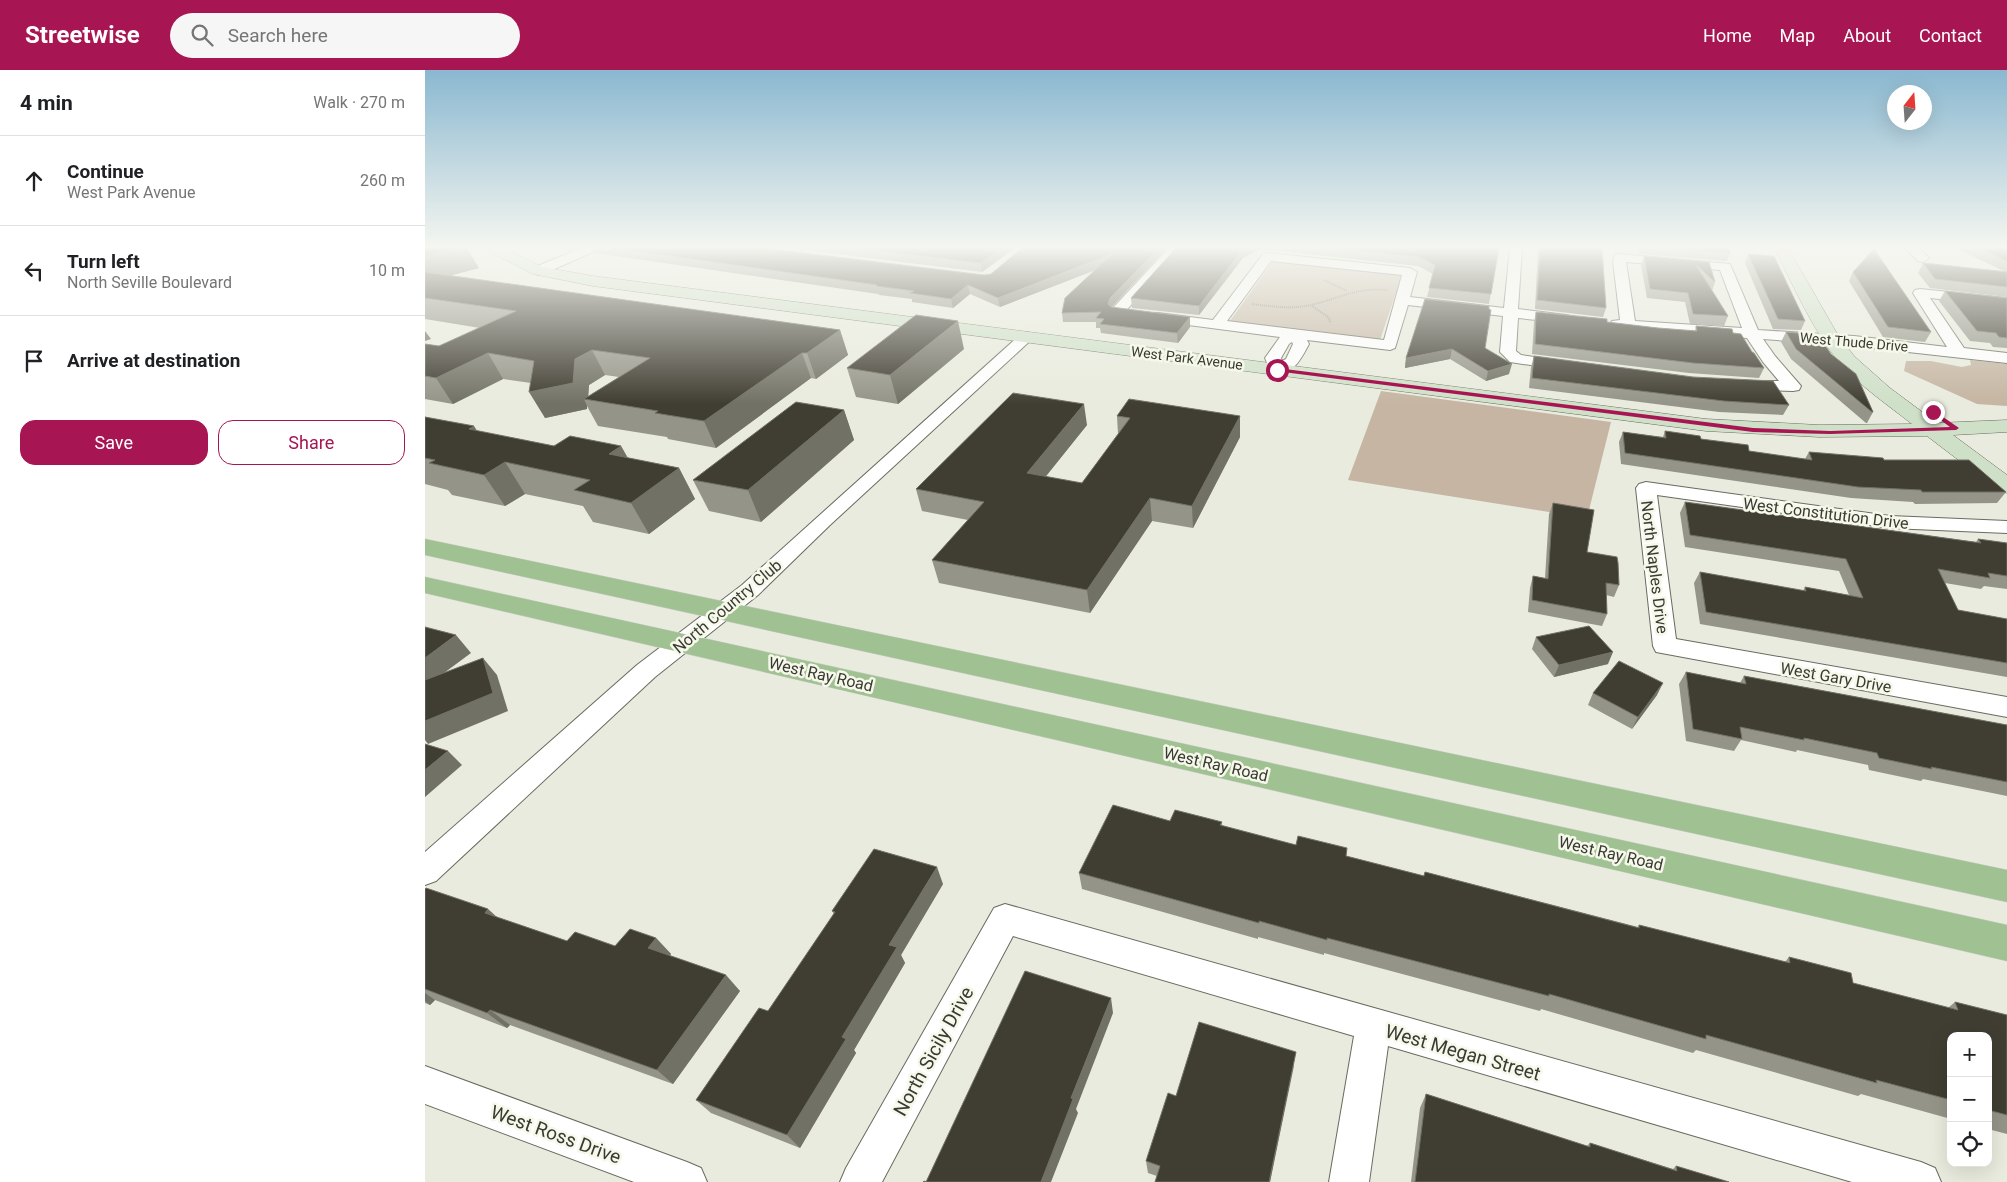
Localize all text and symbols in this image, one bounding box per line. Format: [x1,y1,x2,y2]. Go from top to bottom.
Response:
search box [170,13,520,58]
text: Streetwise [25,21,140,49]
icon: search [188,21,216,49]
text: Search here [228,24,328,47]
text: Home [1703,25,1752,46]
text: Map [1780,25,1815,46]
text: About [1843,25,1891,46]
text: Contact [1919,25,1982,46]
north arrow [1887,85,1932,130]
text: 4 min [20,91,73,115]
text: Walk · 270 m [313,93,405,112]
text: Continue [67,160,144,183]
icon: ahead [20,167,48,195]
text: 260 m [360,171,405,190]
text: West Park Avenue [67,183,195,202]
text: Turn left [67,250,140,273]
icon: left [20,257,48,285]
text: 10 m [369,261,405,280]
text: North Seville Boulevard [67,273,232,292]
street label: West Thude Drive [1799,329,1909,355]
street label: West Park Avenue [1130,343,1244,373]
icon: arrive [20,347,48,375]
text: Arrive at destination [67,349,240,372]
route start [1266,359,1289,382]
route end [1922,401,1945,424]
button: Save [20,420,208,465]
button: Share [218,420,405,465]
street label: West Constitution Drive [1742,494,1910,533]
street label: North Naples Drive [1637,499,1672,635]
street label: North Country Club [669,555,786,657]
street label: West Ray Road [767,653,875,696]
street label: West Gary Drive [1779,658,1893,697]
street label: West Ray Road [1162,743,1270,786]
street label: West Ray Road [1557,832,1665,875]
street label: North Sicily Drive [888,983,978,1120]
street label: West Megan Street [1383,1019,1543,1086]
map controls [1947,1032,1992,1167]
button: + [1947,1032,1992,1077]
button: − [1947,1077,1992,1122]
street label: West Ross Drive [488,1100,624,1169]
button: locate [1947,1122,1992,1167]

